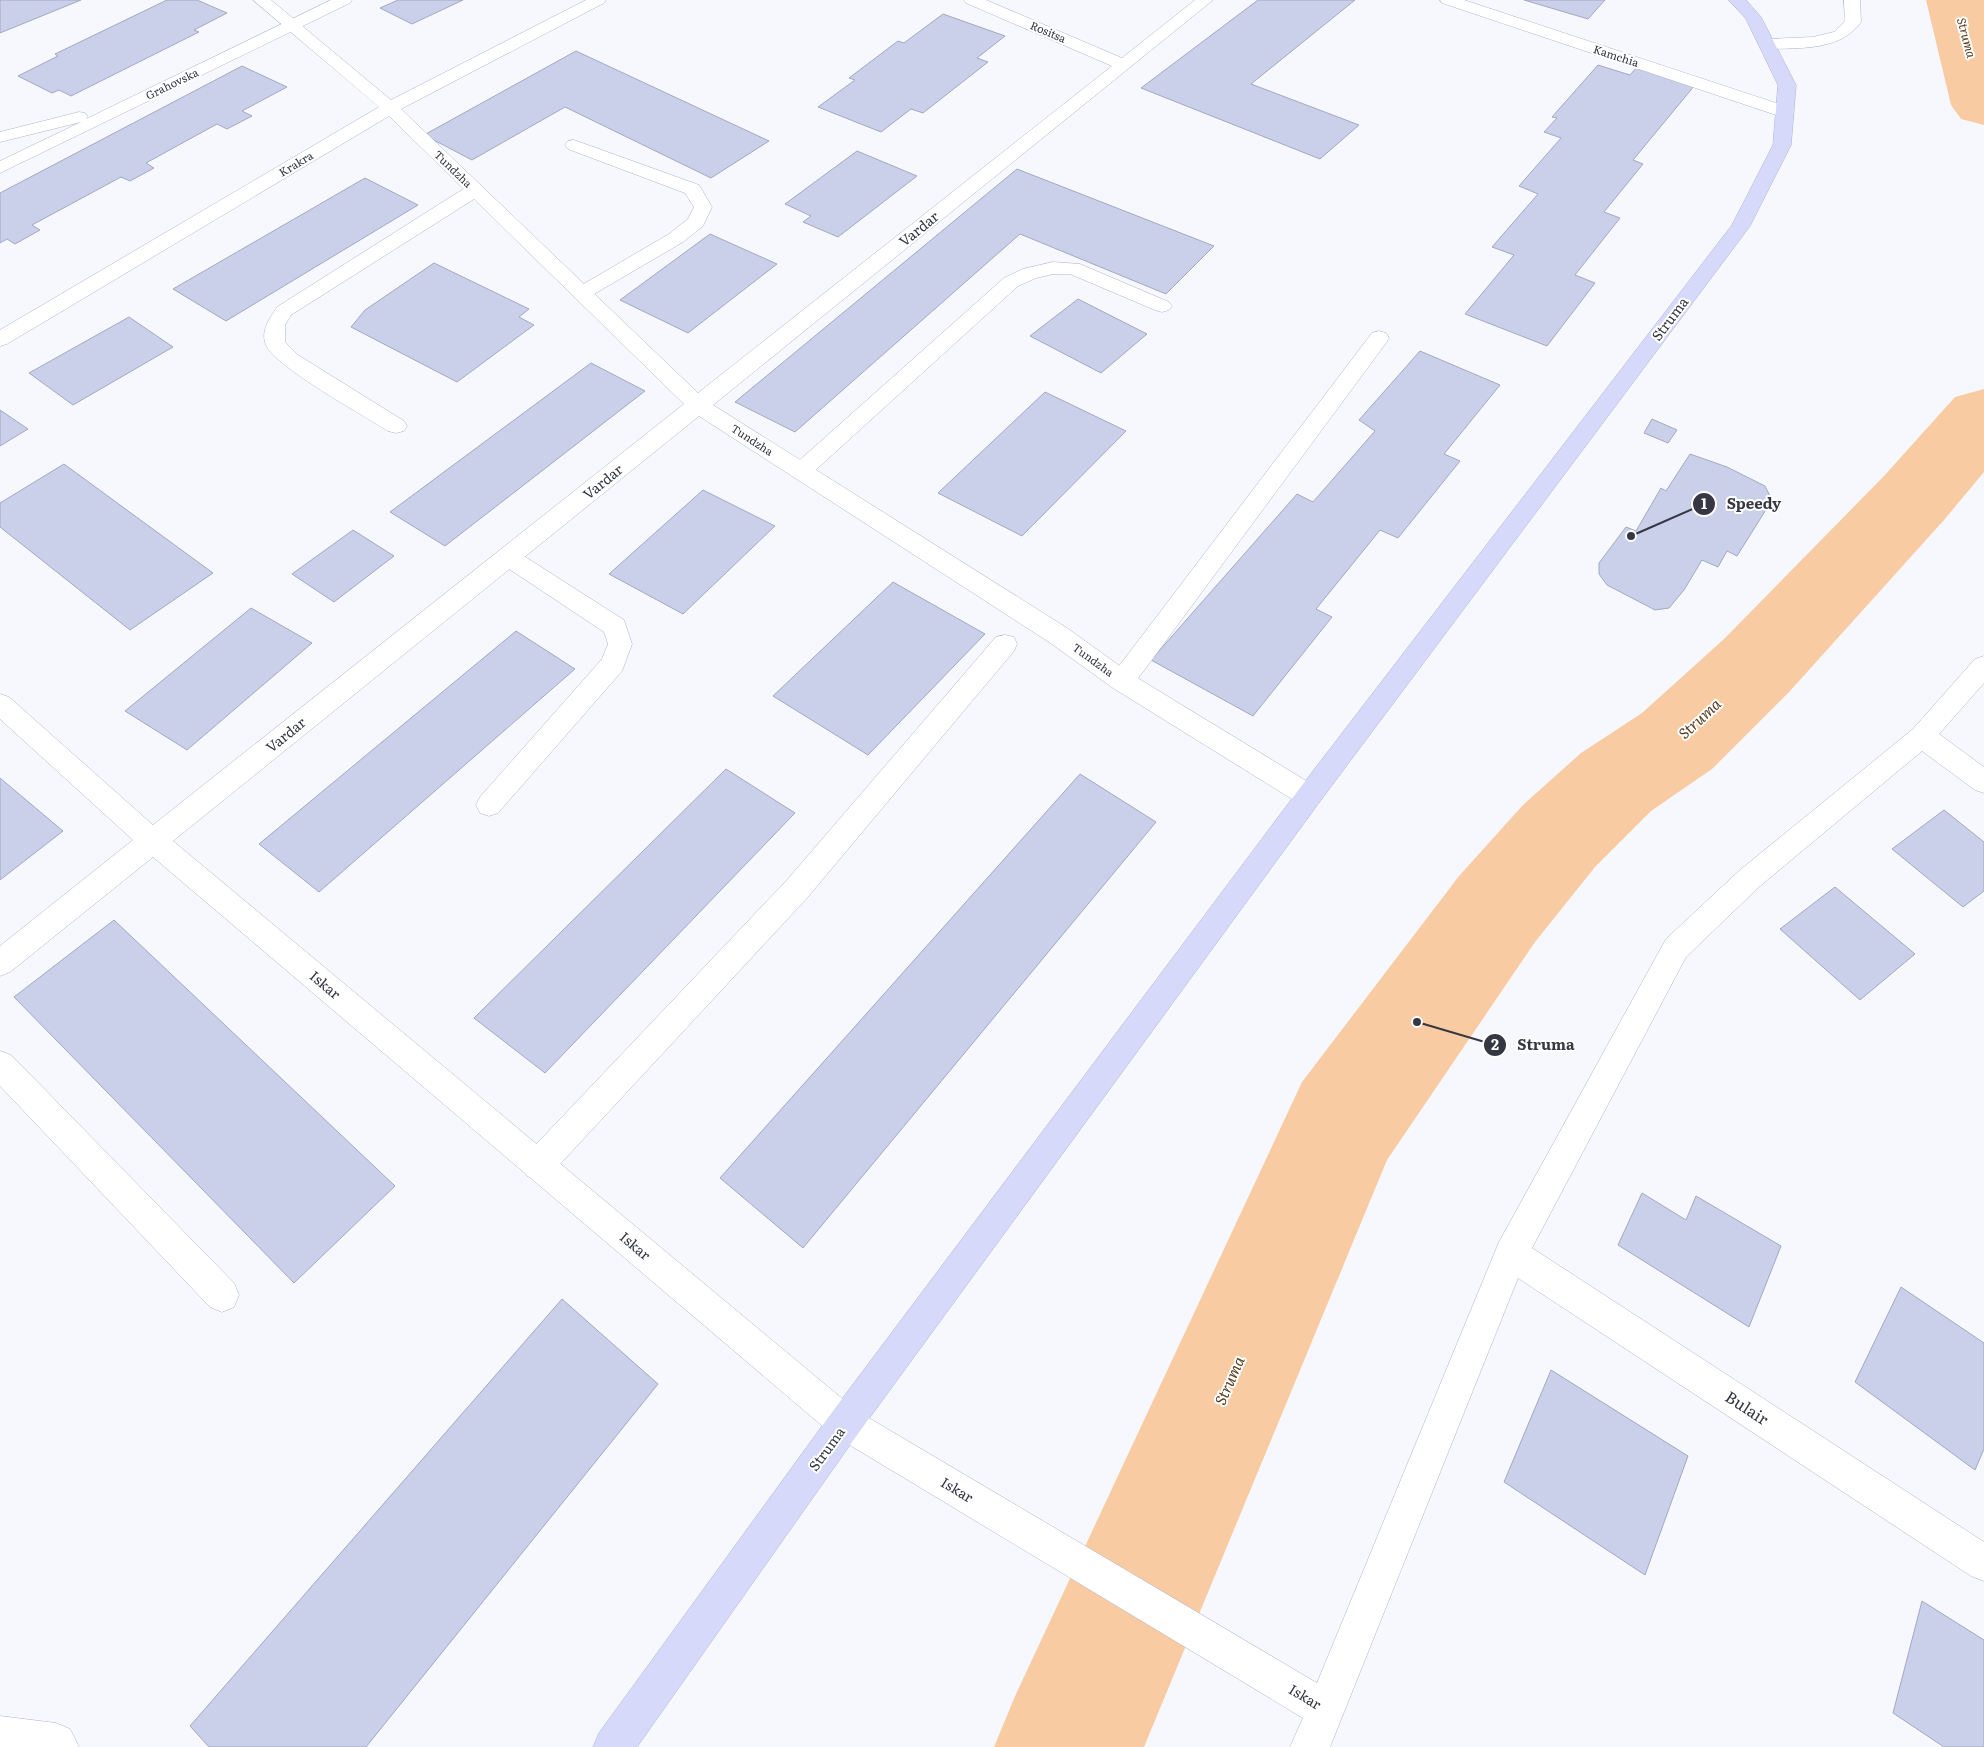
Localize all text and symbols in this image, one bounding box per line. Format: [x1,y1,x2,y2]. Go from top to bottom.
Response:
street label: Rositsa [1028,16,1069,46]
water label: Struma [1953,16,1981,60]
street label: Kamchia [1592,40,1641,70]
street label: Grahovska [143,63,201,103]
street label: Tundzha [431,146,476,191]
street label: Krakra [275,147,316,180]
street label: Vardar [894,206,943,250]
street label: Struma [1646,292,1693,344]
street label: Tundzha [728,420,777,459]
street label: Vardar [578,459,627,503]
callout: Speedy [1691,489,1791,519]
text: 1 [1701,491,1707,514]
text: Speedy [1727,491,1782,514]
street label: Tundzha [1070,639,1118,680]
water label: Struma [1673,692,1726,744]
street label: Vardar [261,712,310,756]
street label: Iskar [306,965,346,1003]
callout: Struma [1482,1030,1585,1060]
text: 2 [1491,1032,1499,1055]
text: Struma [1517,1032,1575,1055]
street label: Iskar [616,1226,656,1264]
water label: Struma [1208,1352,1250,1408]
street label: Bulair [1721,1384,1774,1430]
street label: Struma [803,1422,849,1475]
street label: Iskar [938,1472,978,1507]
street label: Iskar [1286,1679,1326,1714]

